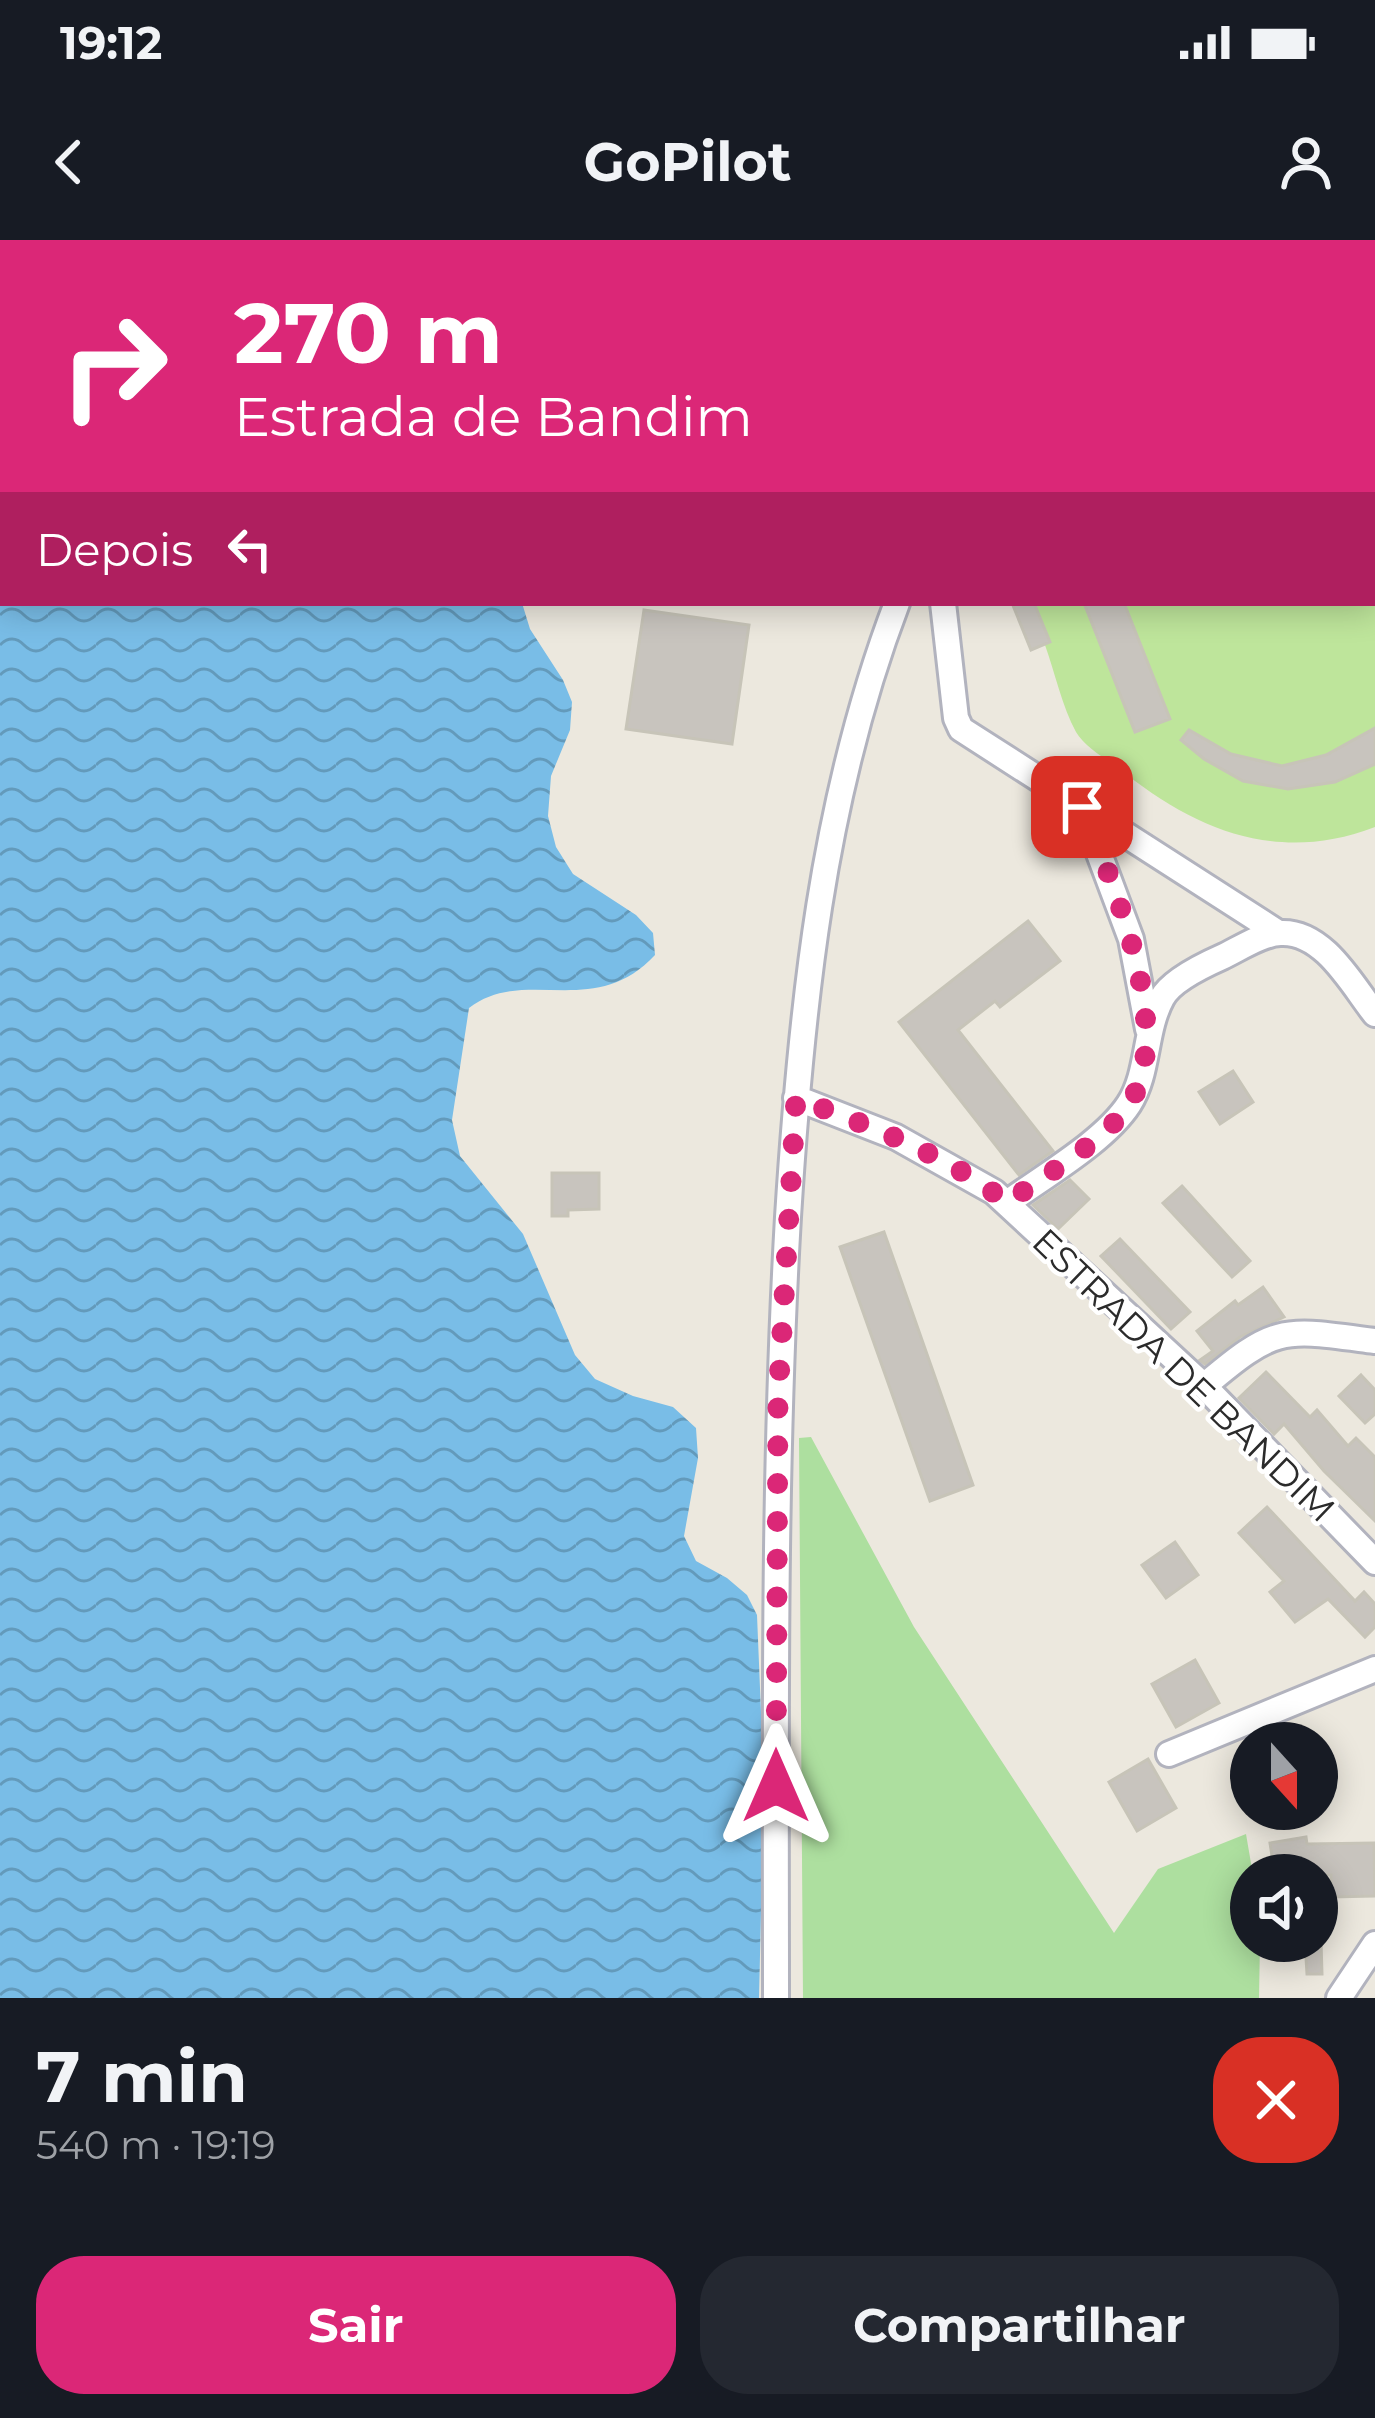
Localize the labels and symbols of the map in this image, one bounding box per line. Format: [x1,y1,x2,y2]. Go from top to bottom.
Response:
pin [1031,756,1133,858]
street label: ESTRADA DE BANDIM [1024,1219,1344,1531]
north arrow [1230,1722,1338,1830]
position arrow [713,1723,839,1849]

